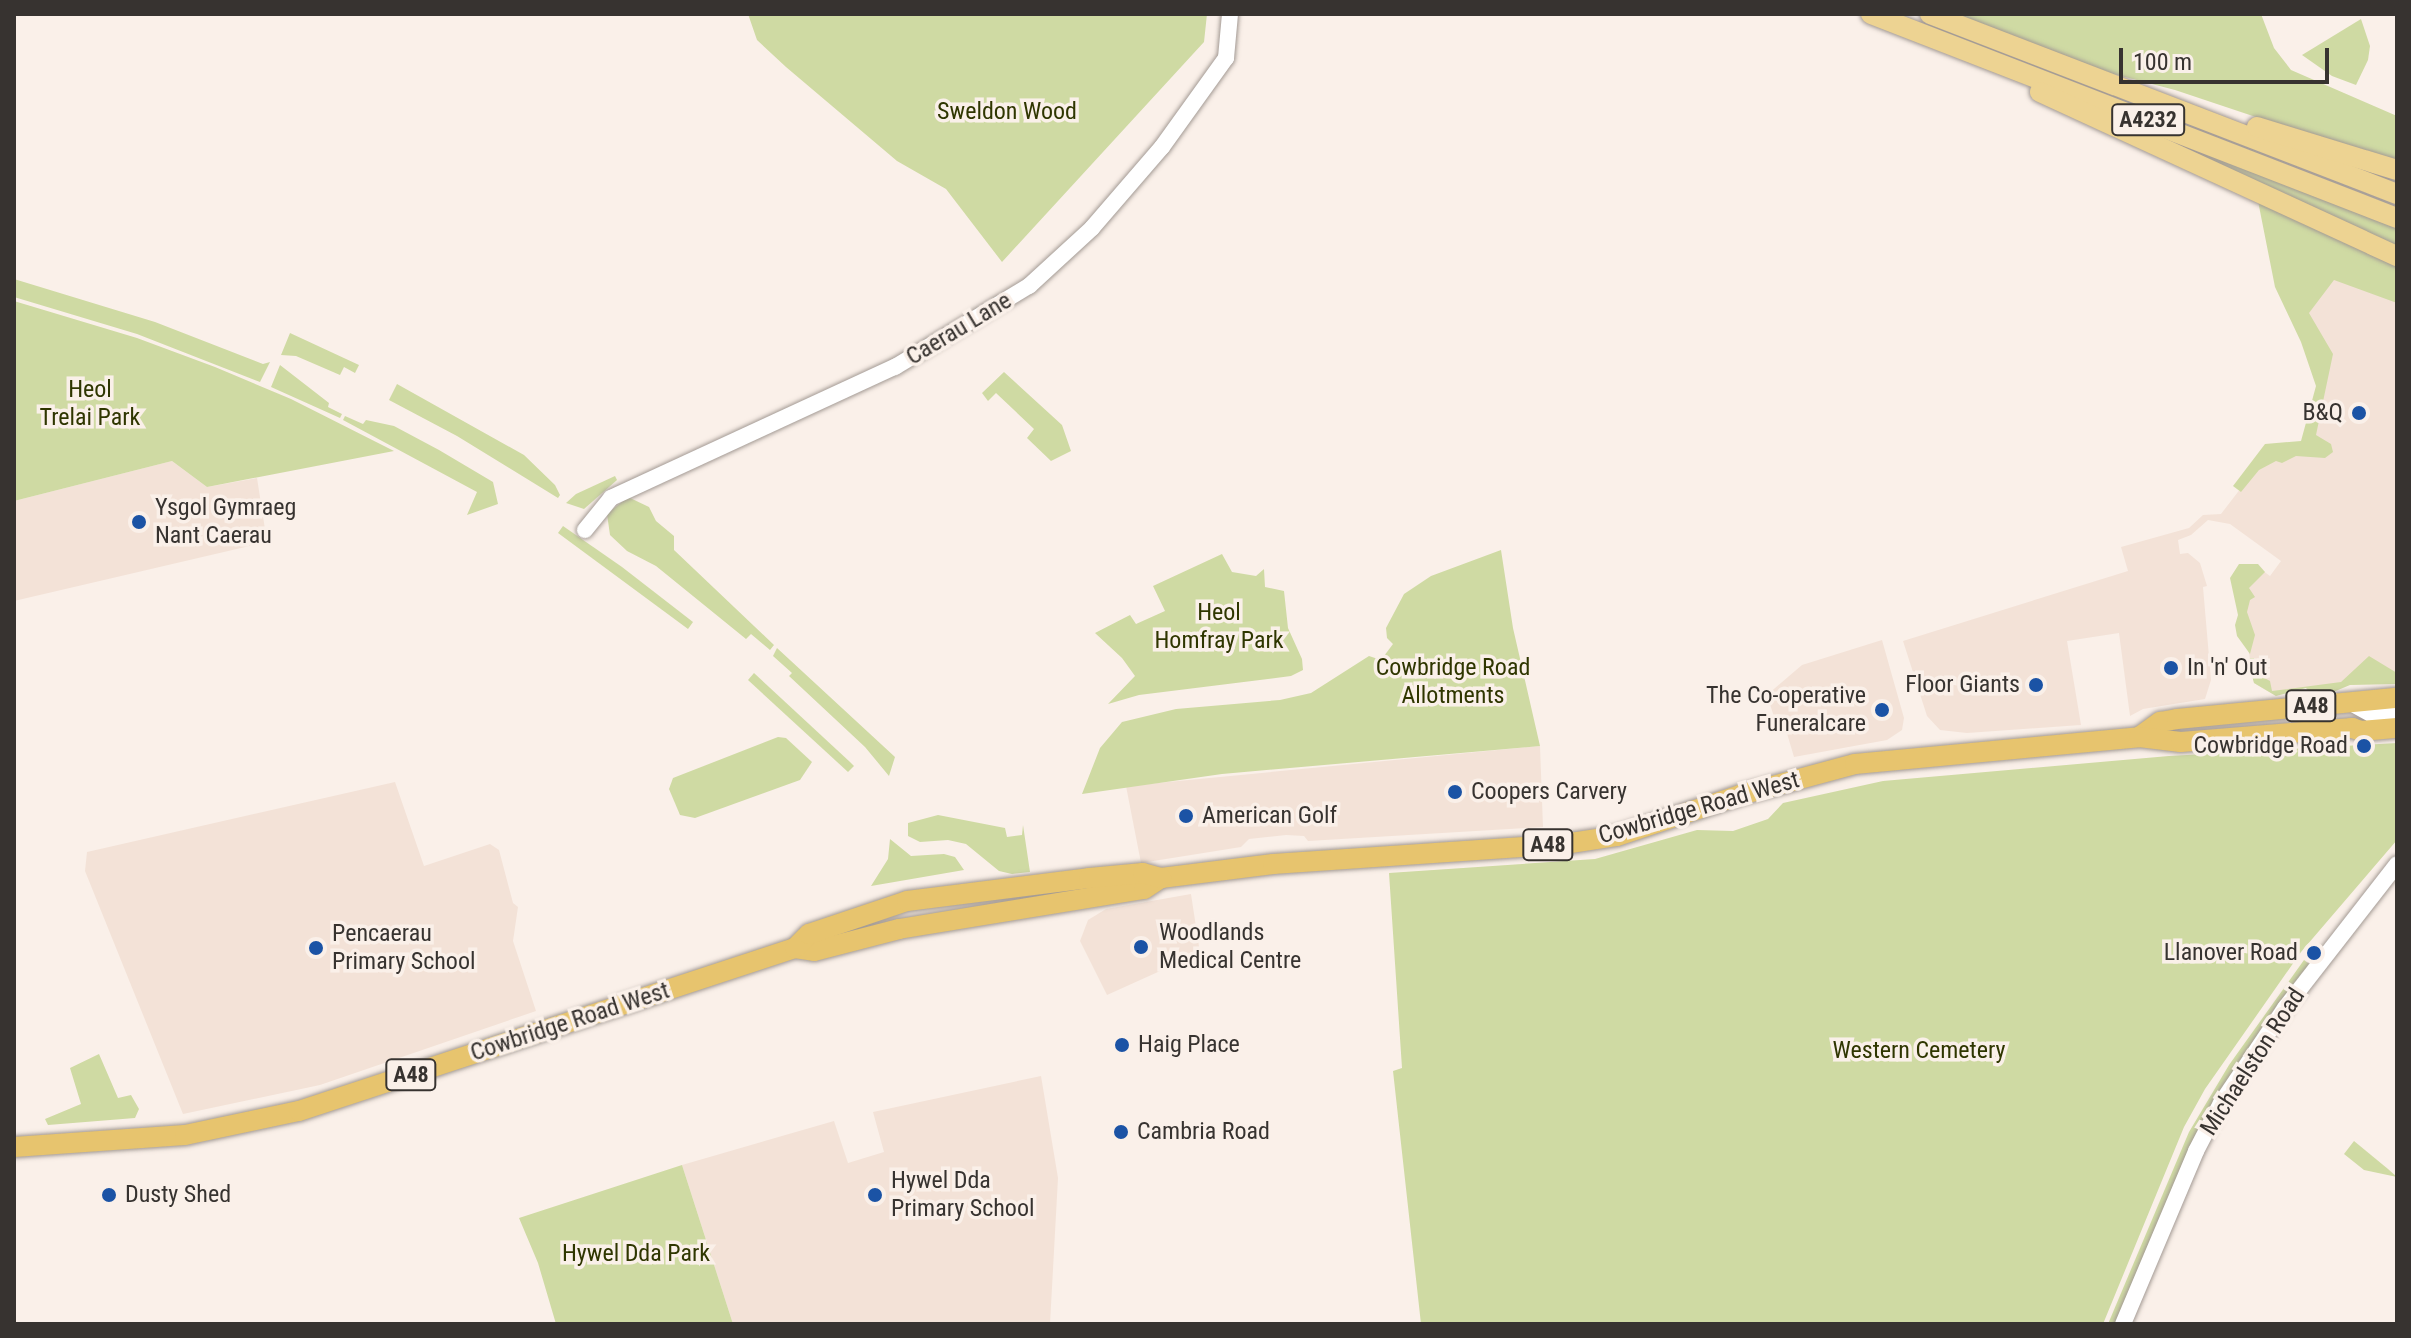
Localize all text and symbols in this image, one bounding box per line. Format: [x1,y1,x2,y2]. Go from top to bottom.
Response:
scale bar [2123,32,2333,82]
text: 100 m [2133,48,2192,76]
park label: Sweldon Wood [937,98,1077,126]
road number: A4232 [2110,102,2186,138]
street label: Caerau Lane [901,286,1017,372]
park label: Heol Trelai Park [40,376,140,432]
place label: B&Q [2302,399,2343,427]
marker: B&Q [2350,404,2368,422]
place label: Ysgol Gymraeg Nant Caerau [155,494,296,550]
marker: Ysgol Gymraeg Nant Caerau [130,513,148,531]
park label: Heol Homfray Park [1154,599,1284,655]
park label: Cowbridge Road Allotments [1376,654,1530,710]
place label: In 'n' Out [2187,654,2267,682]
marker: In 'n' Out [2162,659,2180,677]
place label: Floor Giants [1905,671,2020,699]
marker: Floor Giants [2027,676,2045,694]
place label: The Co-operative Funeralcare [1706,682,1866,738]
road number: A48 [2285,688,2337,724]
marker: The Co-operative Funeralcare [1873,701,1891,719]
place label: Cowbridge Road [2193,732,2348,760]
marker: Cowbridge Road [2355,737,2373,755]
street label: Cowbridge Road West [1595,766,1803,850]
place label: Coopers Carvery [1471,778,1627,806]
marker: Coopers Carvery [1446,783,1464,801]
place label: American Golf [1202,802,1337,830]
marker: American Golf [1177,807,1195,825]
road number: A48 [1522,827,1574,863]
place label: Woodlands Medical Centre [1159,919,1301,975]
place label: Pencaerau Primary School [332,920,475,976]
marker: Woodlands Medical Centre [1130,936,1152,958]
marker: Pencaerau Primary School [307,939,325,957]
place label: Llanover Road [2164,939,2298,967]
marker: Llanover Road [2305,944,2323,962]
street label: Cowbridge Road West [467,976,673,1068]
street label: Michaelston Road [2195,983,2311,1141]
place label: Haig Place [1138,1031,1240,1059]
marker: Haig Place [1113,1036,1131,1054]
park label: Western Cemetery [1833,1037,2005,1065]
road number: A48 [385,1057,437,1093]
place label: Cambria Road [1137,1118,1270,1146]
marker: Cambria Road [1112,1123,1130,1141]
place label: Hywel Dda Primary School [891,1167,1034,1223]
place label: Dusty Shed [125,1181,231,1209]
marker: Dusty Shed [100,1186,118,1204]
marker: Hywel Dda Primary School [866,1186,884,1204]
park label: Hywel Dda Park [562,1240,710,1268]

